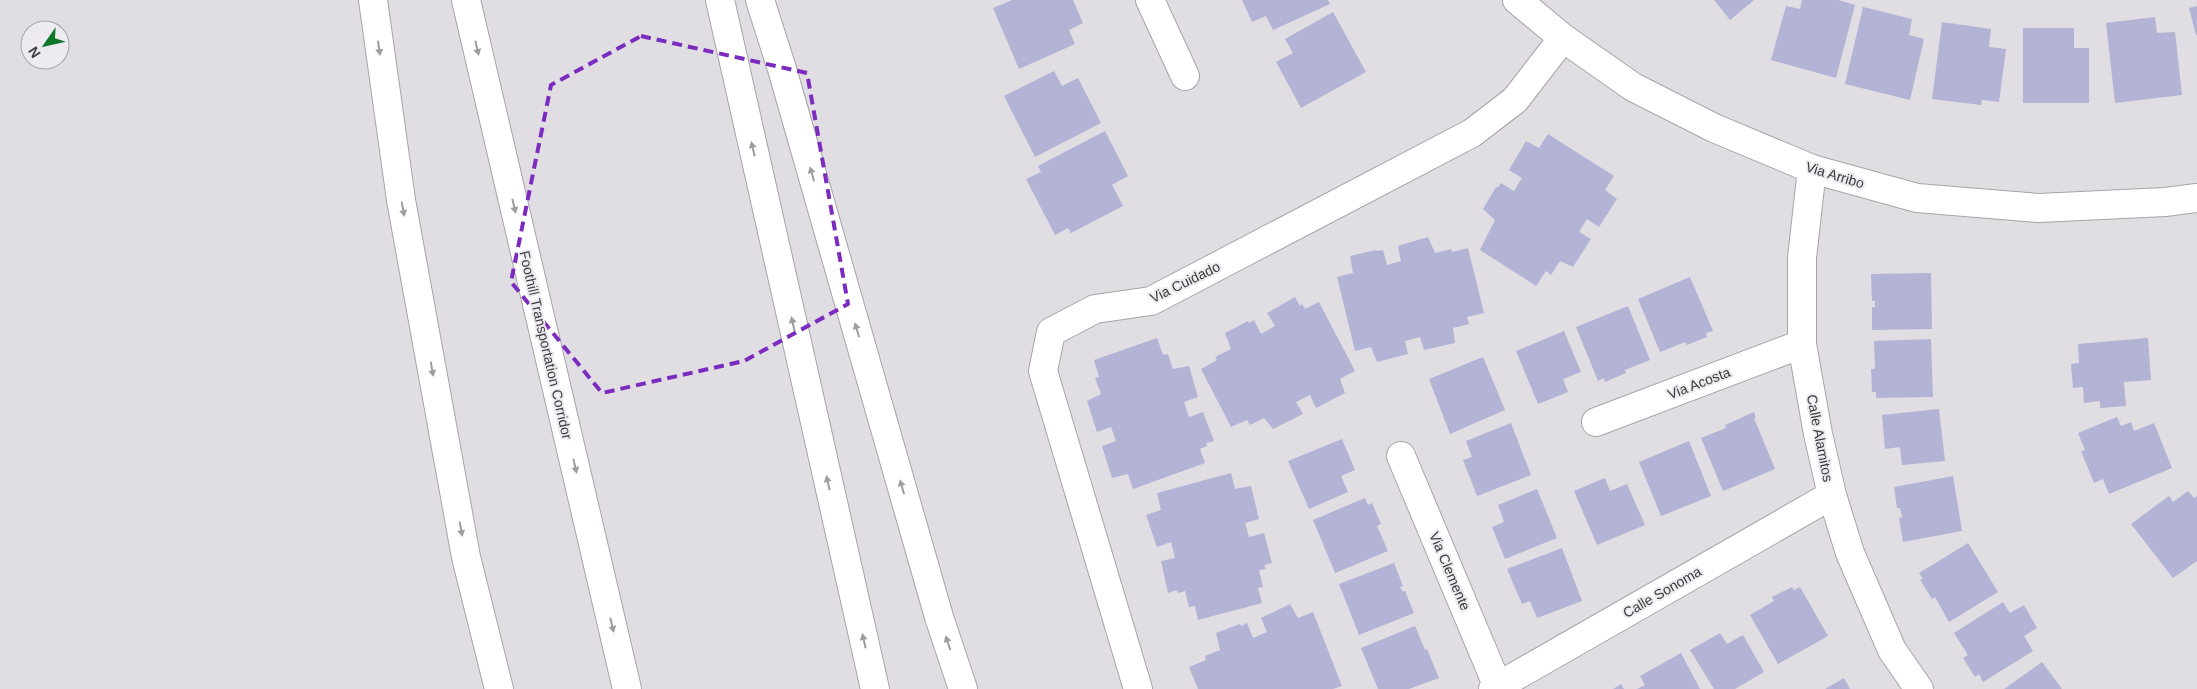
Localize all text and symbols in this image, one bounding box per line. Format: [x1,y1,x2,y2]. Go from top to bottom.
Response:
north arrow [20,20,70,70]
one-way arrow [473,40,481,55]
one-way arrow [376,41,384,57]
text: N [25,44,44,61]
one-way arrow [749,141,757,156]
street label: Via Arribo [1804,159,1866,192]
one-way arrow [808,167,816,182]
one-way arrow [510,198,518,213]
one-way arrow [399,201,407,217]
street label: Foothill Transportation Corridor [516,249,576,441]
street label: Via Cuidado [1147,258,1223,306]
one-way arrow [789,317,797,332]
one-way arrow [853,323,861,338]
one-way arrow [428,361,436,377]
street label: Via Acosta [1665,364,1733,402]
street label: Calle Alamitos [1804,393,1836,483]
one-way arrow [571,459,579,474]
one-way arrow [824,475,832,490]
one-way arrow [898,479,906,494]
one-way arrow [457,521,465,537]
street label: Via Clemente [1426,529,1474,613]
street label: Calle Sonoma [1620,563,1704,621]
one-way arrow [608,617,616,632]
one-way arrow [860,634,868,649]
one-way arrow [943,635,951,650]

